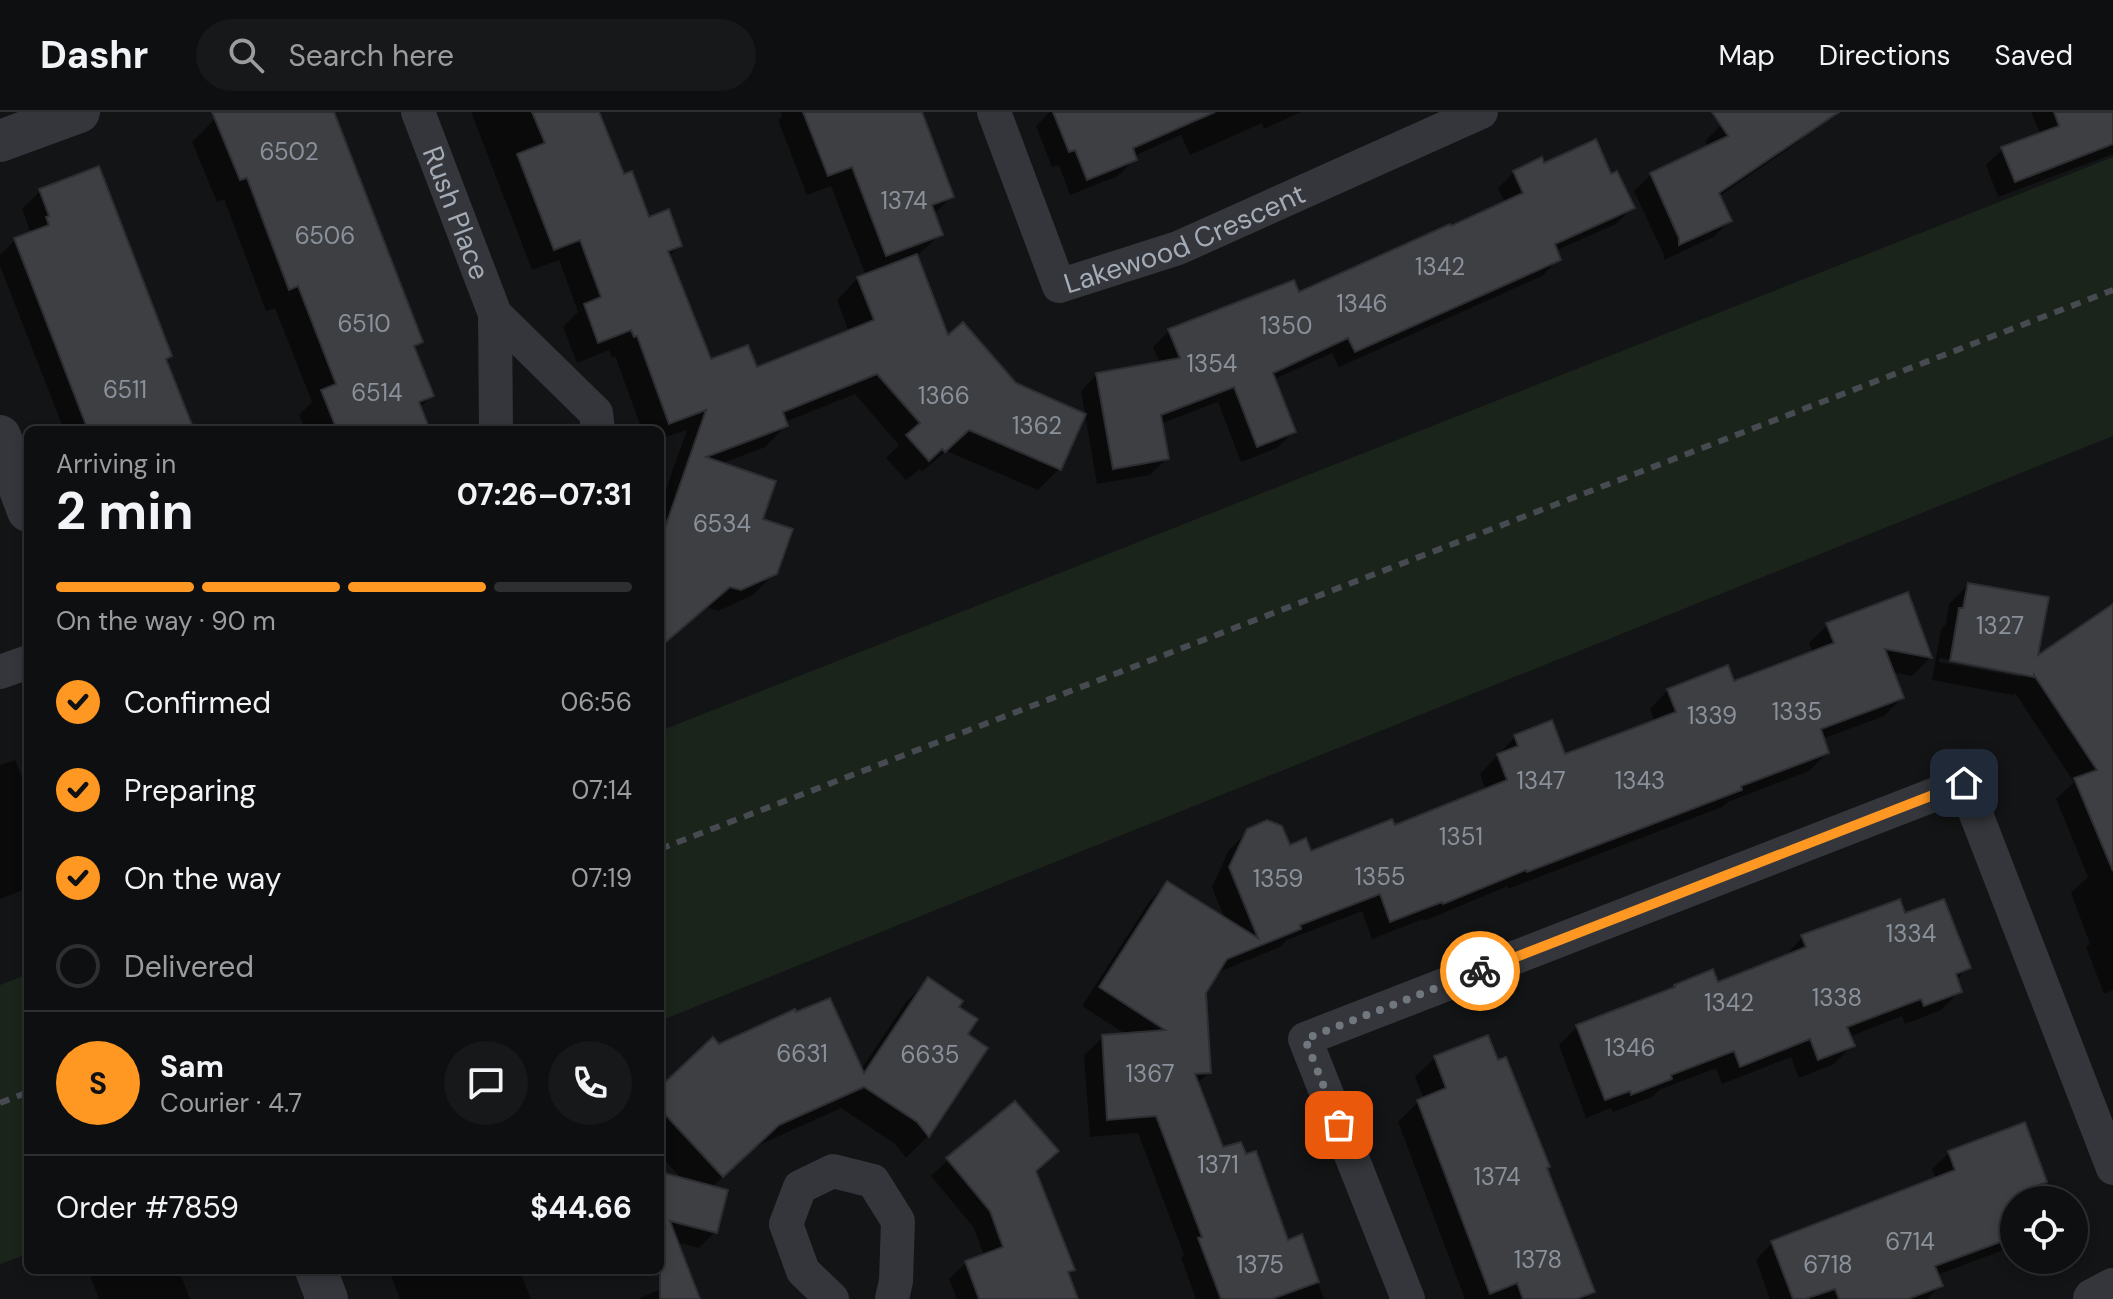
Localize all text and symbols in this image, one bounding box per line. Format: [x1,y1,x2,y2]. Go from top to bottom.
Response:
search box [196,19,756,91]
text: Dashr [40,30,148,80]
icon: search [224,33,268,77]
text: Search here [288,36,454,75]
text: Map [1718,37,1775,74]
text: Directions [1819,37,1951,74]
text: Saved [1995,37,2073,74]
house number: 6502 [259,136,319,167]
street label: Rush Place [414,141,498,285]
street label: Lakewood Crescent [1059,175,1311,302]
house number: 1374 [880,185,928,216]
house number: 6506 [295,220,355,251]
house number: 1342 [1415,251,1465,282]
house number: 1346 [1336,288,1388,319]
house number: 6510 [337,308,391,339]
house number: 1350 [1260,310,1312,341]
house number: 1354 [1187,348,1237,379]
house number: 6511 [103,374,147,405]
house number: 6514 [351,377,403,408]
house number: 1366 [918,380,970,411]
house number: 1362 [1012,410,1062,441]
text: Arriving in [56,447,176,481]
text: 07:26–07:31 [457,475,632,514]
text: 2 min [56,477,194,545]
house number: 6534 [693,508,751,539]
text: On the way · 90 m [56,604,276,638]
house number: 1327 [1976,610,2024,641]
icon: check [56,680,100,724]
text: Confirmed [124,683,271,722]
text: 06:56 [560,685,632,719]
house number: 1335 [1772,696,1822,727]
house number: 1339 [1687,700,1737,731]
pin [1930,749,1998,817]
icon: home [1942,761,1986,805]
house number: 1347 [1516,765,1566,796]
house number: 1343 [1615,765,1665,796]
icon: check [56,768,100,812]
text: Preparing [124,771,256,810]
text: 07:14 [572,773,632,807]
house number: 1351 [1439,821,1483,852]
icon: check [56,856,100,900]
text: On the way [124,859,281,898]
text: 07:19 [571,861,632,895]
house number: 1355 [1355,861,1405,892]
house number: 1359 [1253,863,1303,894]
house number: 1334 [1886,918,1936,949]
courier [1440,931,1520,1011]
text: Delivered [124,947,254,986]
icon: bike [1458,949,1502,993]
house number: 1338 [1812,982,1862,1013]
house number: 1342 [1704,987,1754,1018]
house number: 1346 [1604,1032,1656,1063]
house number: 6631 [776,1038,828,1069]
house number: 6635 [901,1039,959,1070]
button: chat [444,1041,528,1125]
button: phone [548,1041,632,1125]
text: Sam [160,1047,224,1086]
house number: 1367 [1126,1058,1174,1089]
text: S [89,1064,107,1103]
text: Courier · 4.7 [160,1086,302,1120]
pin [1305,1091,1373,1159]
icon: bag [1317,1103,1361,1147]
house number: 1371 [1197,1149,1239,1180]
house number: 1374 [1473,1161,1521,1192]
map controls [2000,1186,2088,1274]
button: locate [2000,1186,2088,1274]
text: Order #7859 [56,1188,239,1227]
text: $44.66 [530,1188,632,1227]
house number: 6714 [1885,1226,1935,1257]
house number: 1378 [1514,1244,1562,1275]
house number: 1375 [1236,1249,1284,1280]
house number: 6718 [1803,1249,1853,1280]

